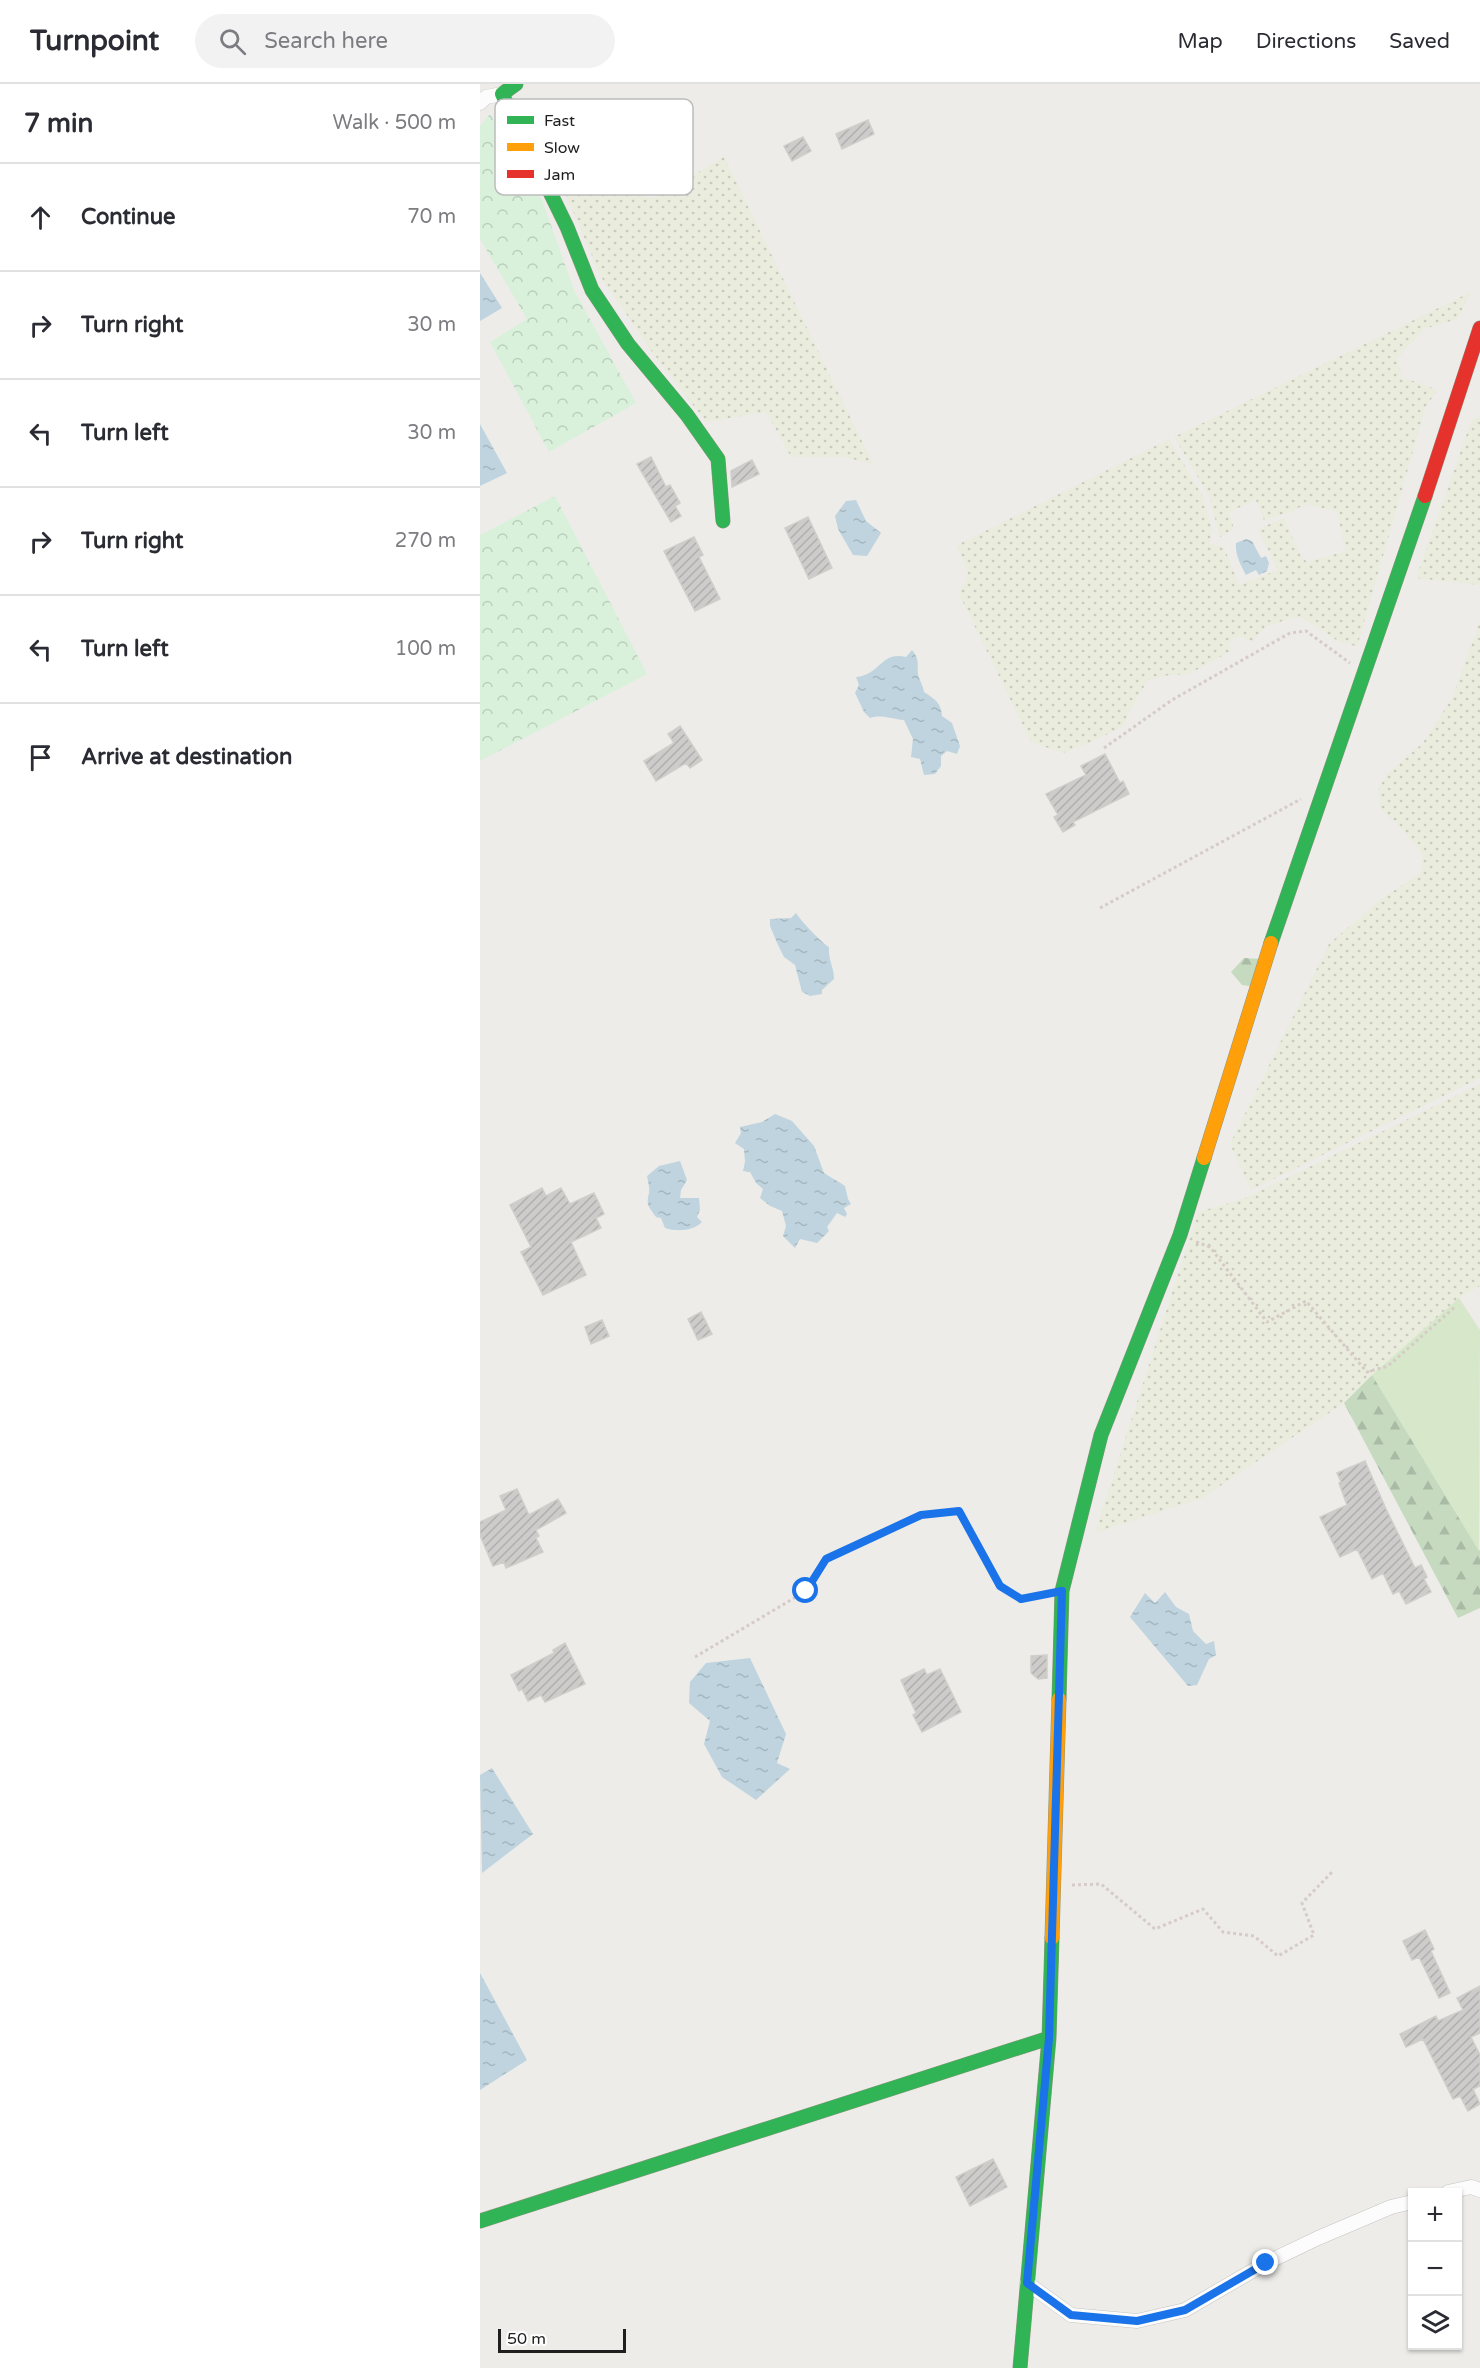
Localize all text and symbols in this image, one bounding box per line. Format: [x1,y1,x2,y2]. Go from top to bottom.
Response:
search box [195,14,615,68]
text: Turnpoint [30,24,159,58]
icon: search [216,25,249,58]
text: Search here [264,28,388,54]
text: Map [1177,29,1223,54]
text: Directions [1256,29,1356,54]
text: Saved [1389,29,1450,54]
legend [495,99,693,195]
text: 7 min [24,108,93,139]
text: Walk · 500 m [333,111,456,135]
text: Fast [544,111,575,131]
text: Slow [544,138,580,158]
text: Jam [544,165,575,185]
icon: ahead [24,201,57,234]
text: Continue [81,204,176,230]
text: 70 m [407,205,456,229]
icon: right [24,309,57,342]
text: Turn right [81,312,183,338]
text: 30 m [407,313,456,337]
icon: left [24,417,57,450]
text: Turn left [81,420,169,446]
text: 30 m [407,421,456,445]
icon: right [24,525,57,558]
text: Turn right [81,528,183,554]
text: 270 m [395,529,456,553]
icon: left [24,633,57,666]
text: Turn left [81,636,169,662]
text: 100 m [395,637,456,661]
icon: arrive [24,741,57,774]
text: Arrive at destination [81,744,292,770]
route start [792,1577,818,1603]
map controls [1408,2188,1462,2350]
button: + [1408,2188,1462,2242]
button: − [1408,2242,1462,2296]
route end [1252,2249,1278,2275]
button: layers [1408,2296,1462,2350]
scale bar [498,2326,626,2354]
text: 50 m [507,2329,546,2349]

